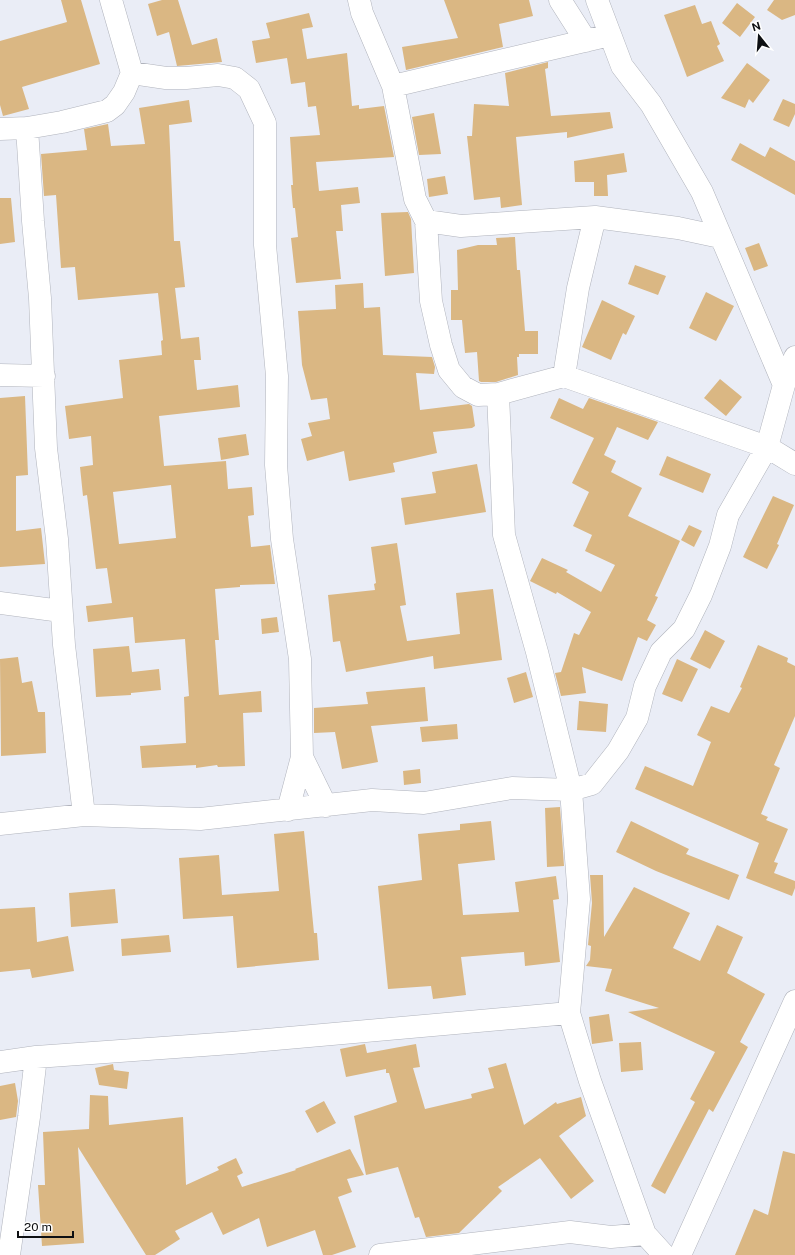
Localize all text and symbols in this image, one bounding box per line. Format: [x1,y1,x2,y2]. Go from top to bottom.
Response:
north arrow [739,16,779,56]
text: N [750,19,762,33]
scale bar [18,1213,73,1239]
text: 20 m [24,1220,52,1234]

